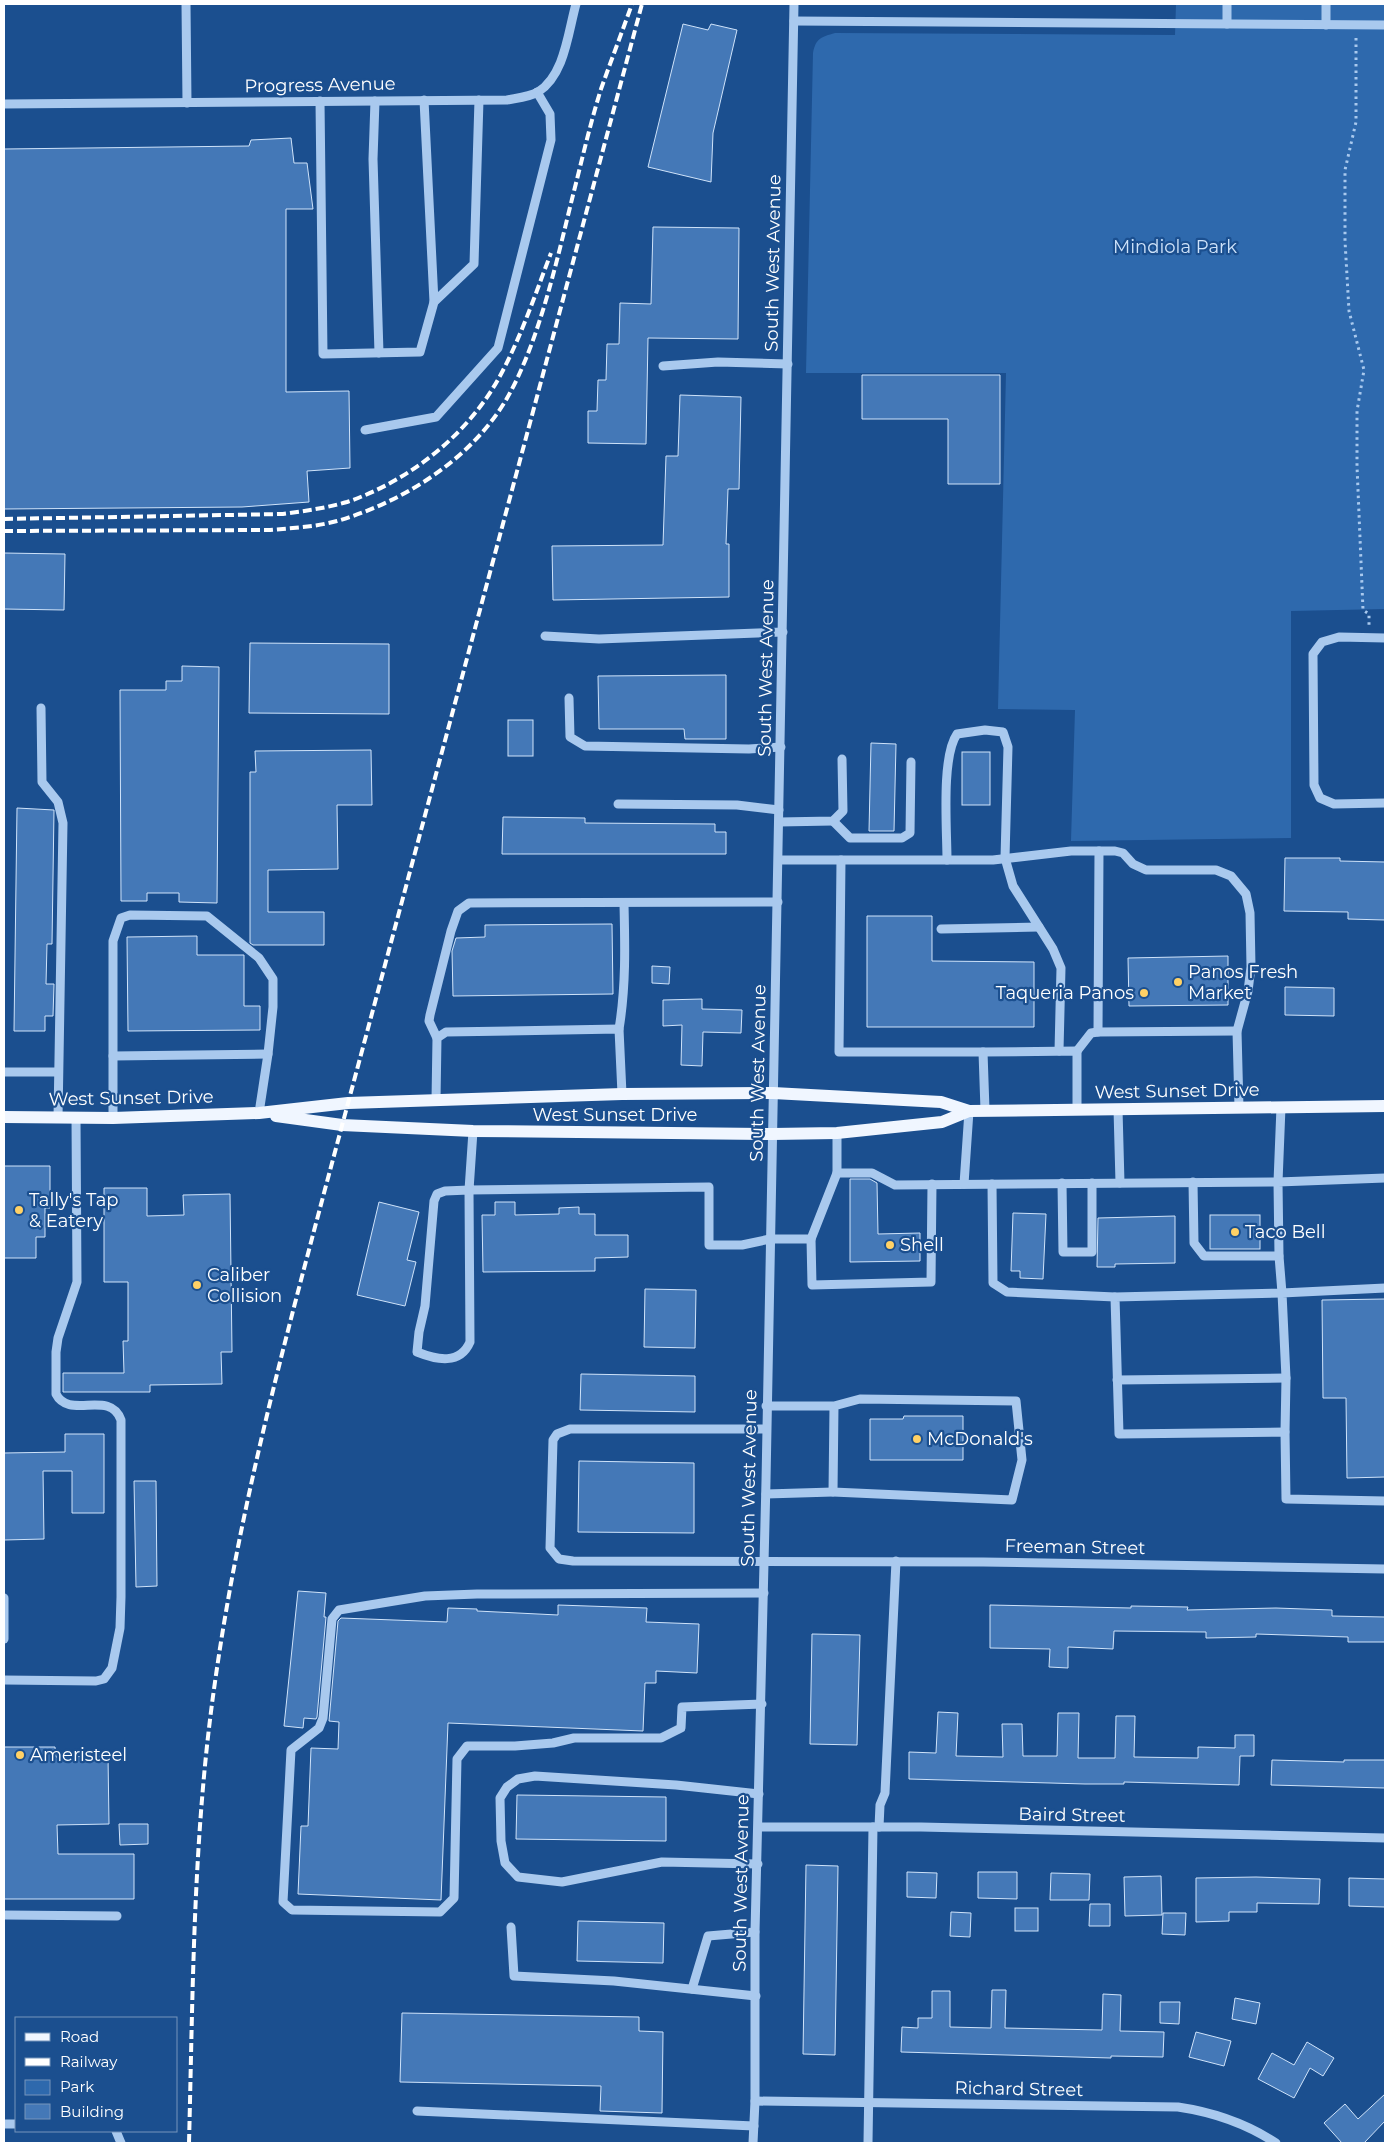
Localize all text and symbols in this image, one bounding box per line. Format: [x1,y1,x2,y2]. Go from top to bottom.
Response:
street label: Progress Avenue [244,73,396,97]
street label: South West Avenue [760,174,786,352]
park label: Mindiola Park [1113,236,1237,258]
street label: South West Avenue [753,579,779,757]
place label: Panos Fresh Market [1188,961,1298,1004]
marker: Panos Fresh Market [1172,976,1184,988]
place label: Taqueria Panos [996,982,1134,1004]
street label: South West Avenue [745,984,771,1162]
marker: Taqueria Panos [1138,987,1150,999]
street label: West Sunset Drive [1094,1079,1260,1103]
street label: West Sunset Drive [48,1086,214,1110]
street label: West Sunset Drive [533,1104,698,1126]
place label: Tally's Tap & Eatery [29,1189,119,1232]
marker: Tally's Tap & Eatery [13,1204,25,1216]
place label: Taco Bell [1245,1221,1326,1243]
marker: Taco Bell [1229,1226,1241,1238]
place label: Shell [900,1234,944,1256]
marker: Shell [884,1239,896,1251]
place label: Caliber Collision [207,1264,282,1307]
marker: Caliber Collision [191,1279,203,1291]
street label: South West Avenue [736,1389,762,1567]
place label: McDonald's [927,1428,1033,1450]
marker: McDonald's [911,1433,923,1445]
street label: Freeman Street [1004,1535,1146,1559]
place label: Ameristeel [30,1744,127,1766]
marker: Ameristeel [14,1749,26,1761]
street label: South West Avenue [728,1794,754,1972]
street label: Baird Street [1018,1803,1126,1827]
legend [15,2017,178,2132]
text: Road [60,2027,99,2046]
text: Railway [60,2052,118,2071]
text: Park [60,2077,94,2096]
street label: Richard Street [954,2077,1084,2101]
text: Building [60,2102,124,2121]

